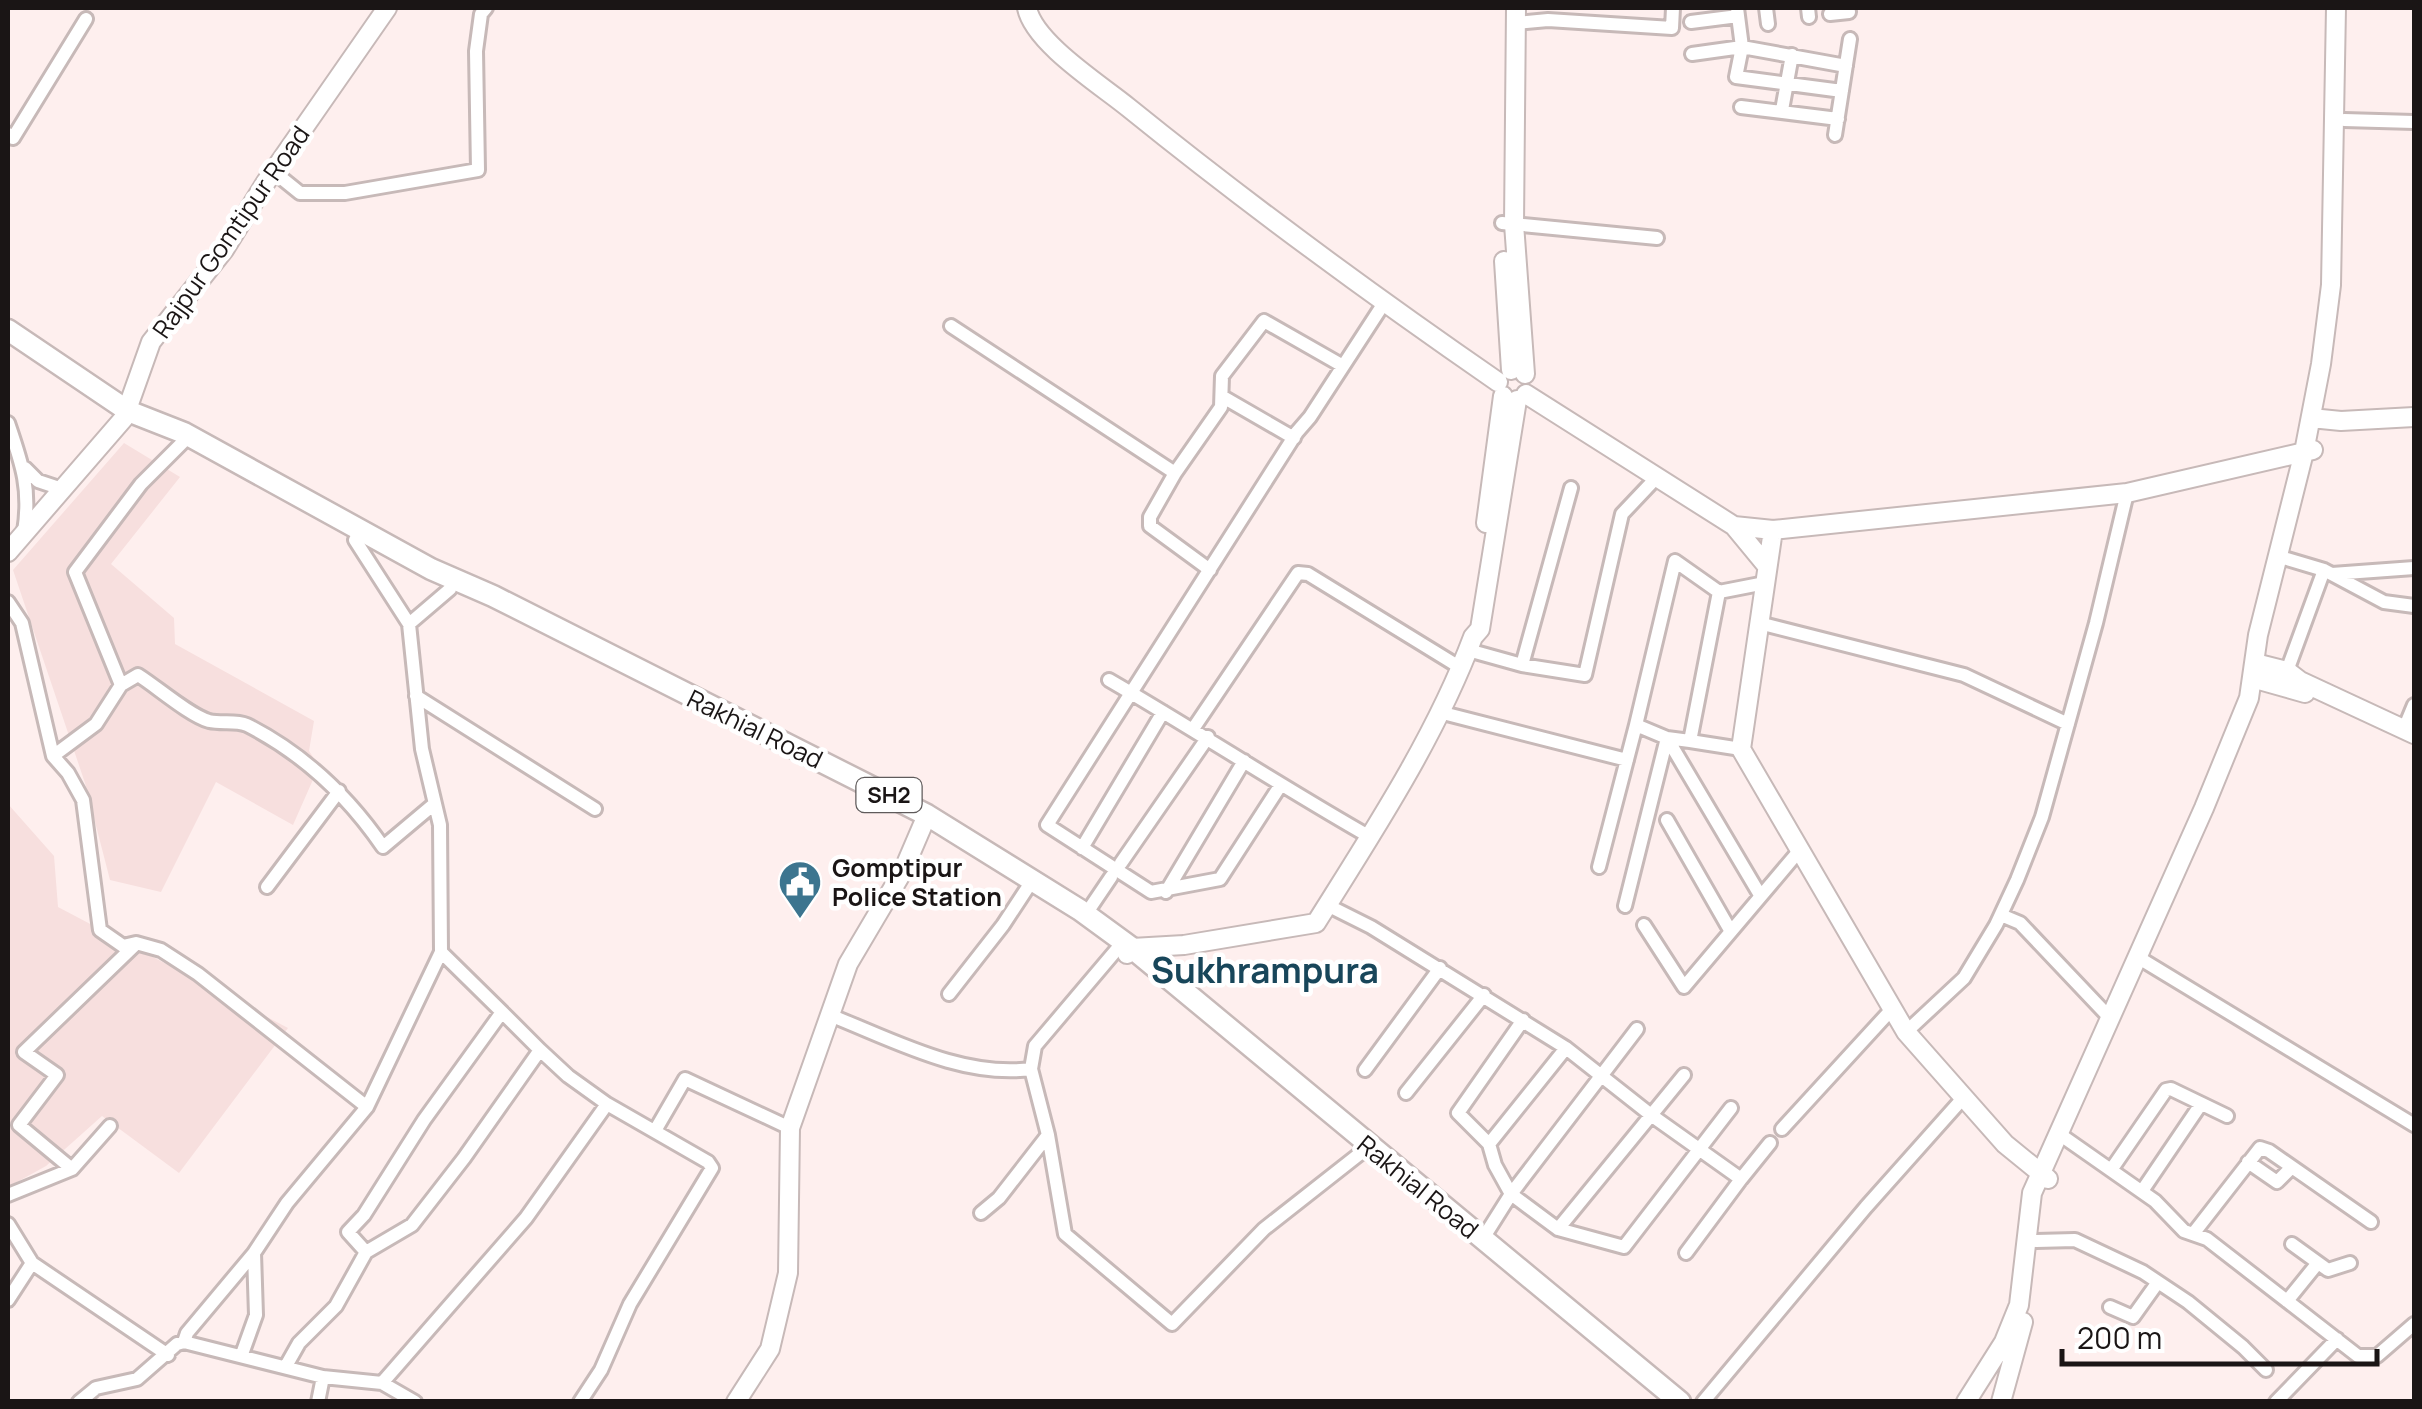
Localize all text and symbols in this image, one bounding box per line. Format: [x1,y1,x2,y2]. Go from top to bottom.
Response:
street label: Rajpur Gomtipur Road [144,118,317,345]
street label: Rakhial Road [682,681,829,776]
road number: SH2 [856,778,922,812]
place label: Gomptipur Police Station [832,850,1002,914]
public building icon: Gomptipur Police Station [777,859,823,920]
district label: Sukhrampura [1151,946,1379,994]
street label: Rakhial Road [1350,1127,1486,1246]
scale bar [2062,1304,2377,1366]
text: 200 m [2077,1317,2162,1358]

